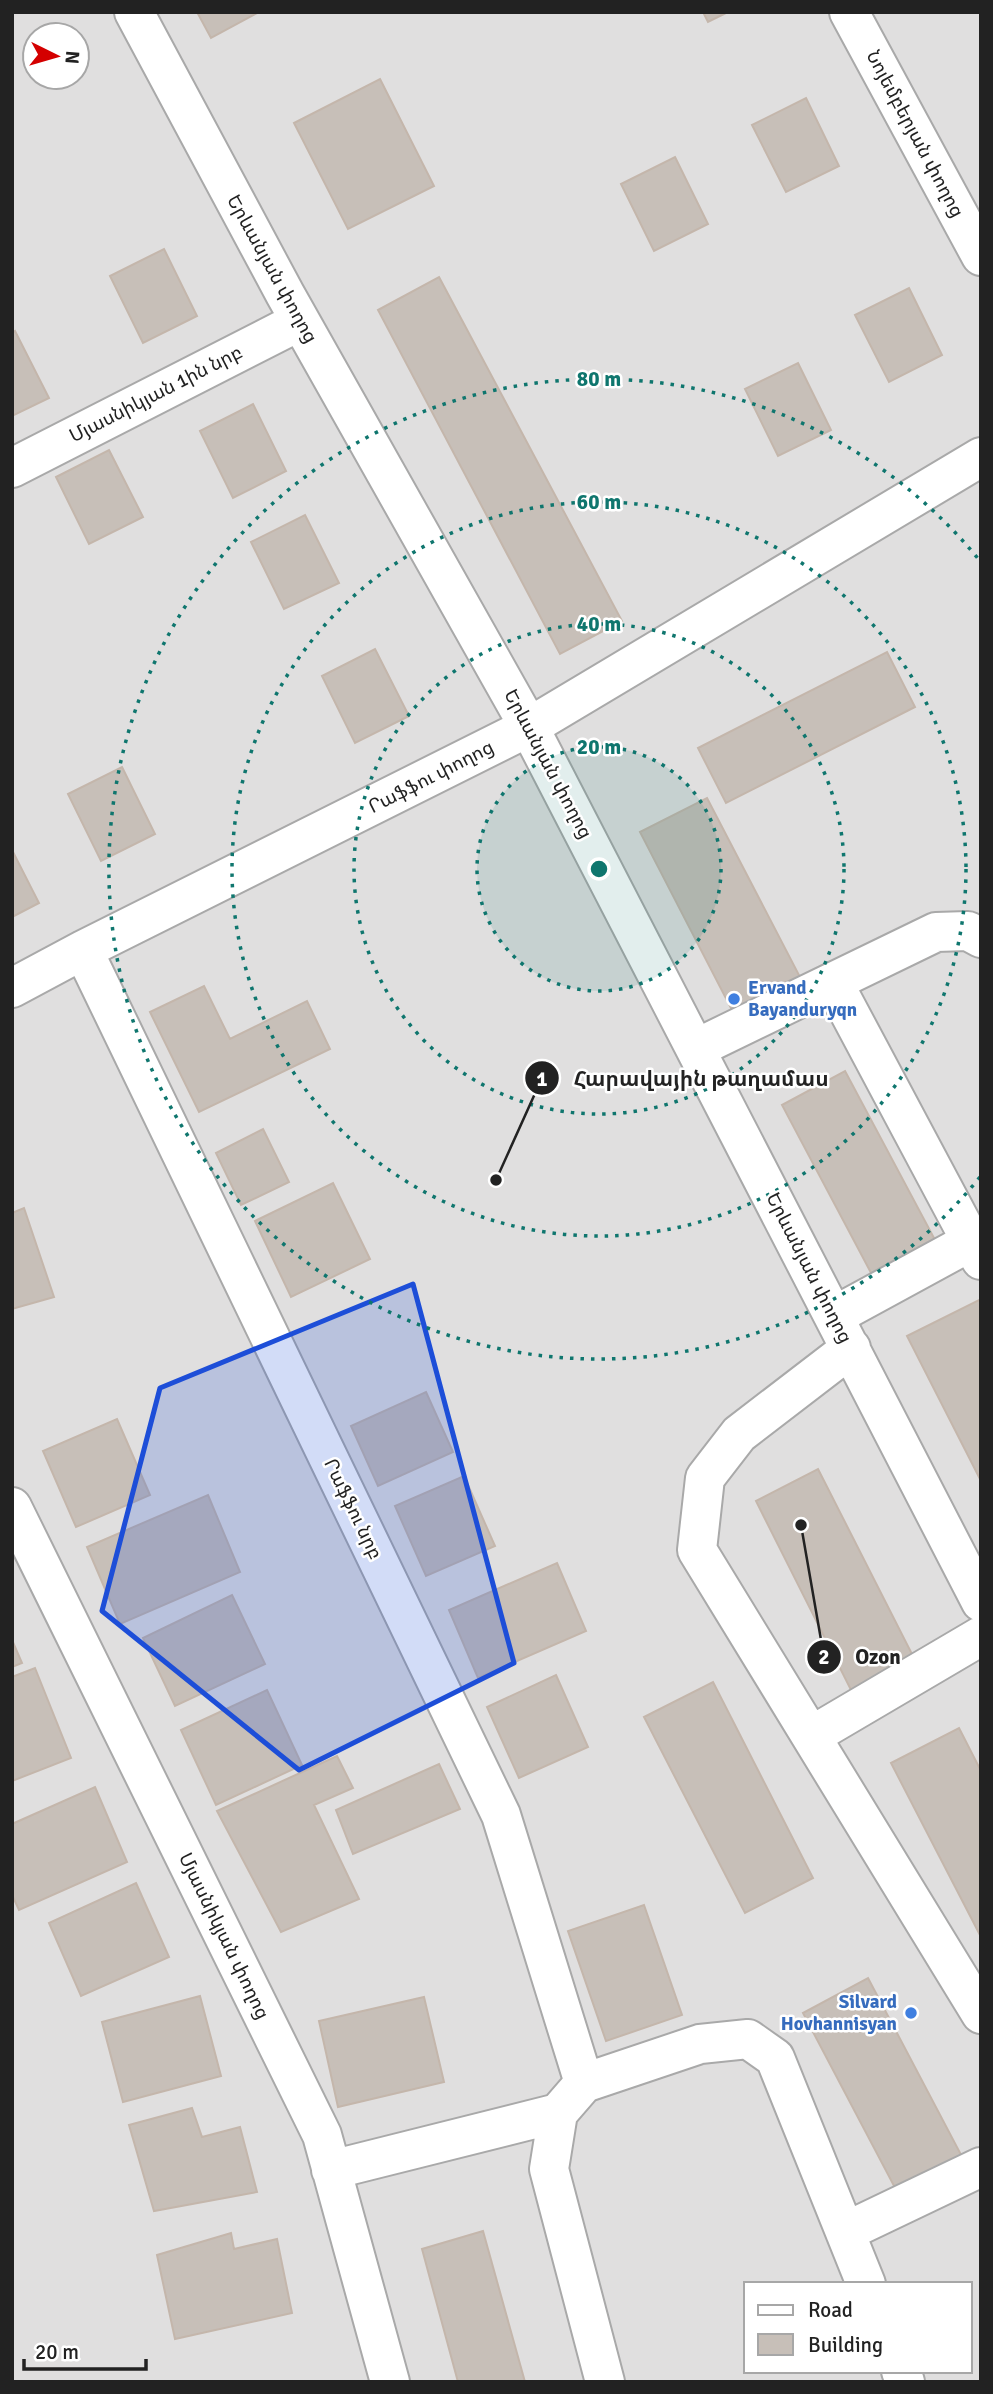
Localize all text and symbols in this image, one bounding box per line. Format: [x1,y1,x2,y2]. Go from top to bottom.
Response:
north arrow [21,21,91,91]
street label: Նոյեմբերյան փողոց [861,46,969,222]
text: N [59,50,84,65]
street label: Երևանյան փողոց [221,191,323,347]
street label: Մյասնիկյան 1ին նրբ [65,340,247,448]
text: 80 m [577,366,621,392]
text: 60 m [577,489,621,515]
text: 40 m [577,611,621,637]
street label: Երևանյան փողոց [498,685,598,843]
text: 20 m [577,734,621,760]
street label: Րաֆֆու փողոց [364,735,498,819]
centre of rings [587,857,611,881]
place label: Ervand Bayanduryqn [748,976,857,1022]
marker: Ervand Bayanduryqn [726,991,742,1007]
callout: Հարավային թաղամաս [524,1057,843,1099]
text: 1 [536,1066,548,1092]
text: Հարավային թաղամաս [573,1066,829,1092]
street label: Երևանյան փողոց [761,1189,857,1347]
street label: Րաֆֆու նրբ [318,1455,388,1563]
callout: Ozon [806,1636,915,1678]
text: 2 [818,1644,830,1670]
text: Ozon [855,1644,901,1670]
street label: Մյասնիկյան փողոց [173,1849,275,2023]
place label: Silvard Hovhannisyan [781,1990,897,2036]
marker: Silvard Hovhannisyan [903,2005,919,2021]
legend [744,2282,972,2373]
text: Road [808,2297,853,2323]
scale bar [24,2328,147,2372]
text: Building [808,2332,883,2358]
text: 20 m [35,2339,79,2365]

